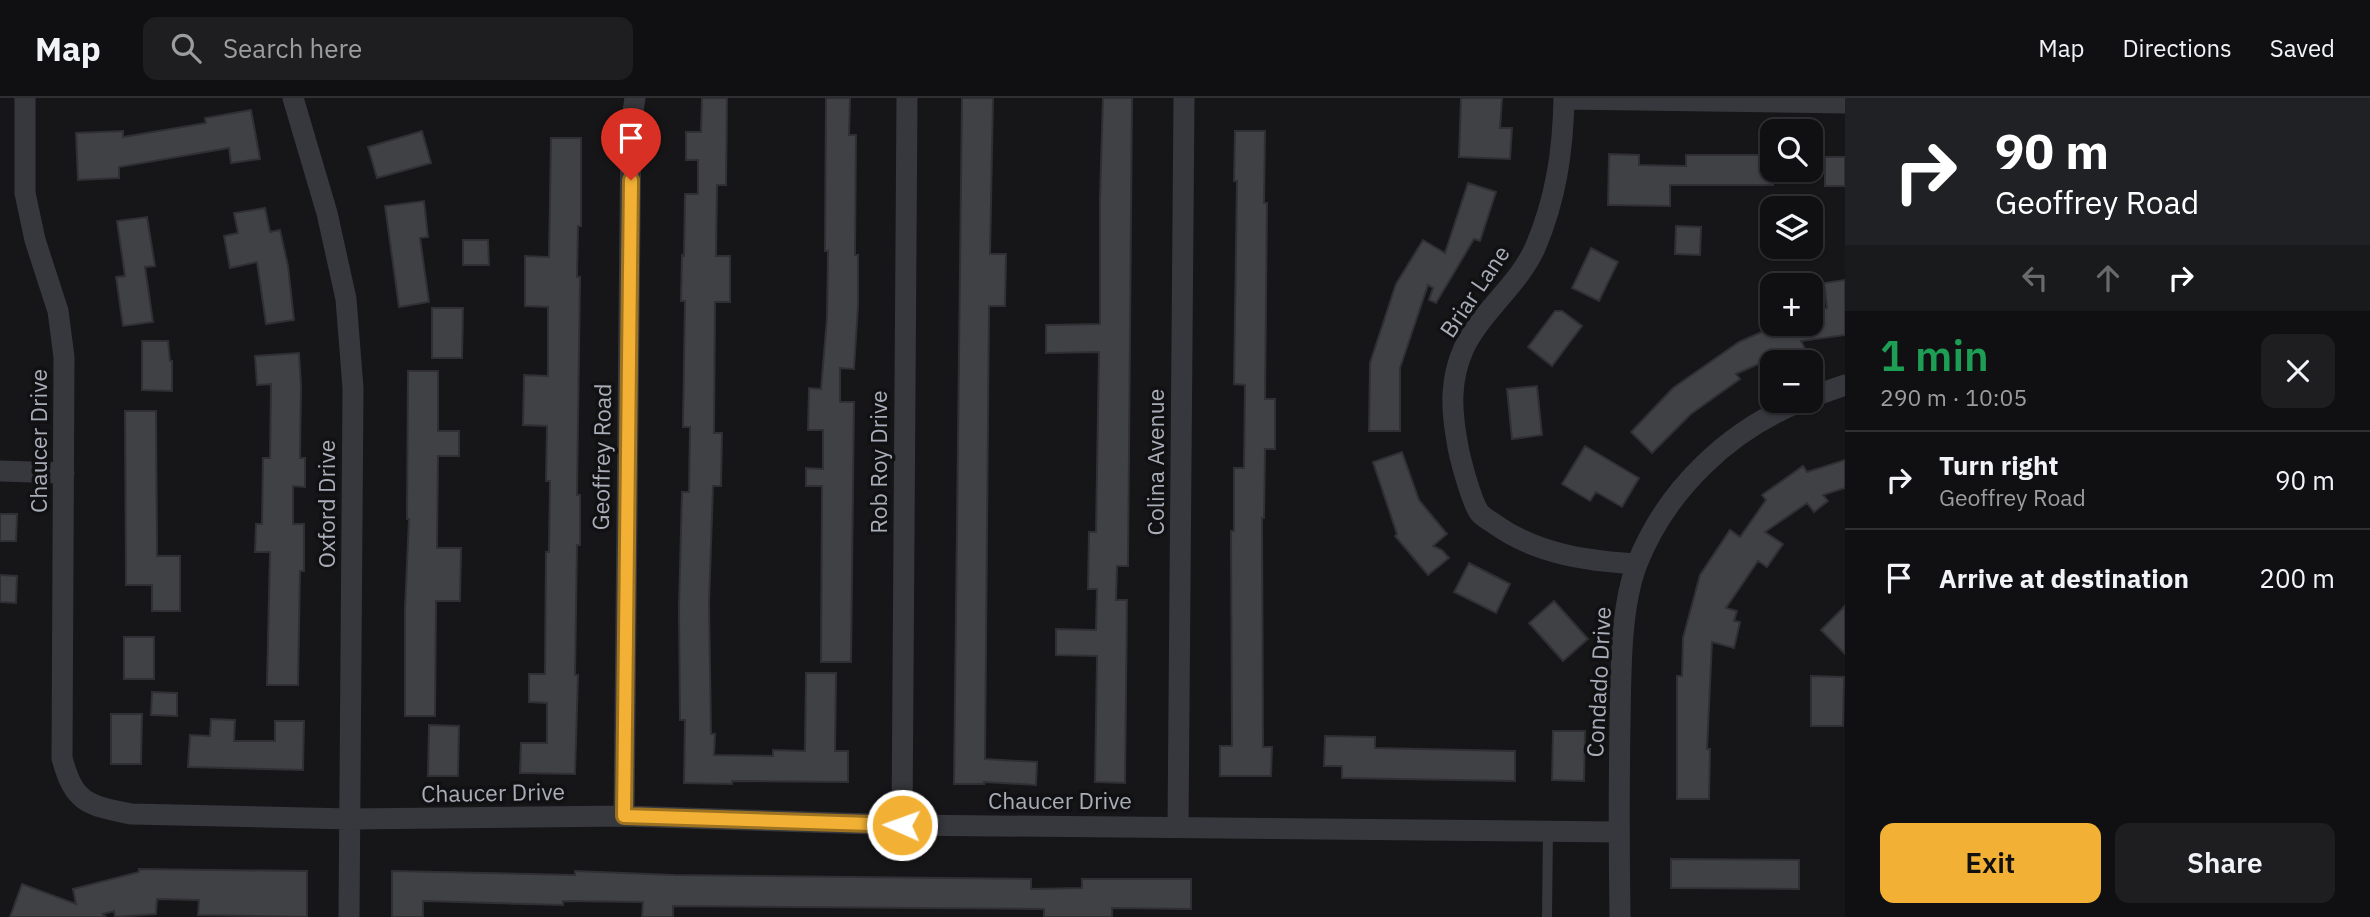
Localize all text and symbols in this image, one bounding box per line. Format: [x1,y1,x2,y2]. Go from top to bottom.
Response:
search box [143,17,633,80]
text: Map [35,27,101,70]
icon: search [167,29,205,67]
text: Search here [223,31,362,65]
text: Map [2038,32,2084,64]
text: Directions [2122,32,2232,64]
text: Saved [2270,32,2335,64]
pin [601,108,661,180]
icon: arrive [612,119,650,157]
map controls [1760,119,1823,413]
button: search [1760,119,1823,182]
text: 90 m [1995,119,2109,182]
icon: right [1880,126,1971,217]
text: Geoffrey Road [1995,181,2199,223]
button: layers [1760,196,1823,259]
street label: Briar Lane [1432,239,1516,343]
icon: left [2016,259,2054,297]
icon: ahead [2089,259,2127,297]
icon: right [2162,259,2200,297]
button: + [1760,273,1823,336]
text: 1 min [1880,328,1989,383]
button: close [2261,334,2335,408]
button: − [1760,350,1823,413]
street label: Chaucer Drive [23,369,53,513]
text: 290 m · 10:05 [1880,382,2027,412]
street label: Geoffrey Road [585,383,617,531]
street label: Colina Avenue [1140,389,1170,535]
street label: Rob Roy Drive [863,390,893,534]
street label: Oxford Drive [311,440,341,568]
text: Turn right [1939,448,2058,482]
icon: right [1880,461,1918,499]
text: 90 m [2275,463,2335,497]
text: Geoffrey Road [1939,482,2086,512]
icon: arrive [1880,559,1918,597]
text: Arrive at destination [1939,561,2189,595]
text: 200 m [2259,561,2335,595]
street label: Condado Drive [1579,606,1617,758]
street label: Chaucer Drive [421,776,565,808]
street label: Chaucer Drive [988,785,1132,815]
position arrow [865,788,939,862]
button: Exit [1880,823,2101,903]
button: Share [2115,823,2335,903]

